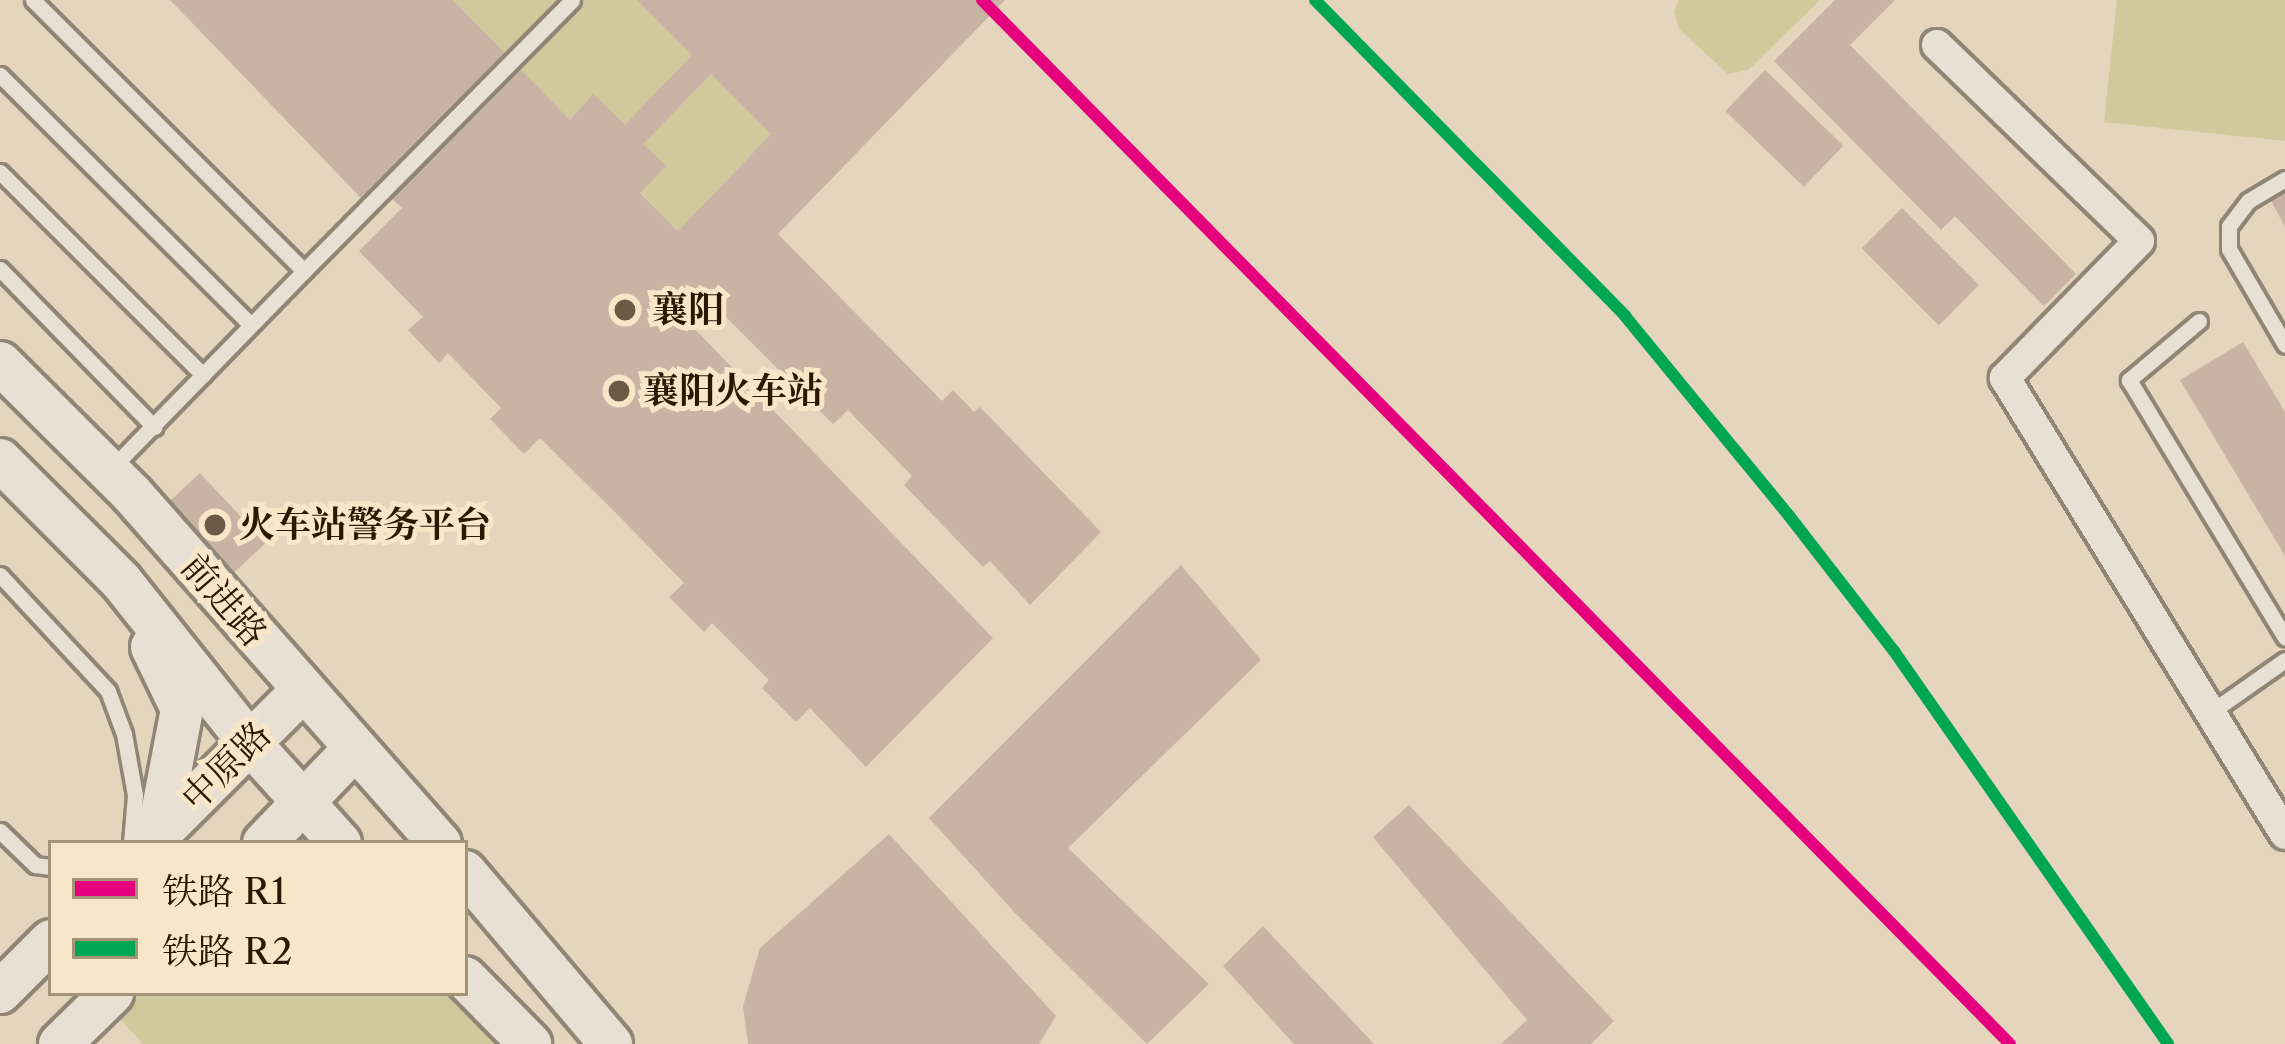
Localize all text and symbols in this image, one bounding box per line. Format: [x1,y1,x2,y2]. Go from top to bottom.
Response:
place label: 襄阳 [652,288,724,332]
marker: 襄阳 [609,294,641,326]
place label: 襄阳火车站 [643,369,823,413]
marker: 襄阳火车站 [606,378,632,404]
place label: 火车站警务平台 [239,503,491,547]
marker: 火车站警务平台 [202,512,228,538]
street label: 前进路 [172,545,276,655]
street label: 中原路 [173,713,279,819]
legend [48,840,468,996]
text: 铁路 R1 [162,869,286,913]
text: 铁路 R2 [162,929,293,973]

